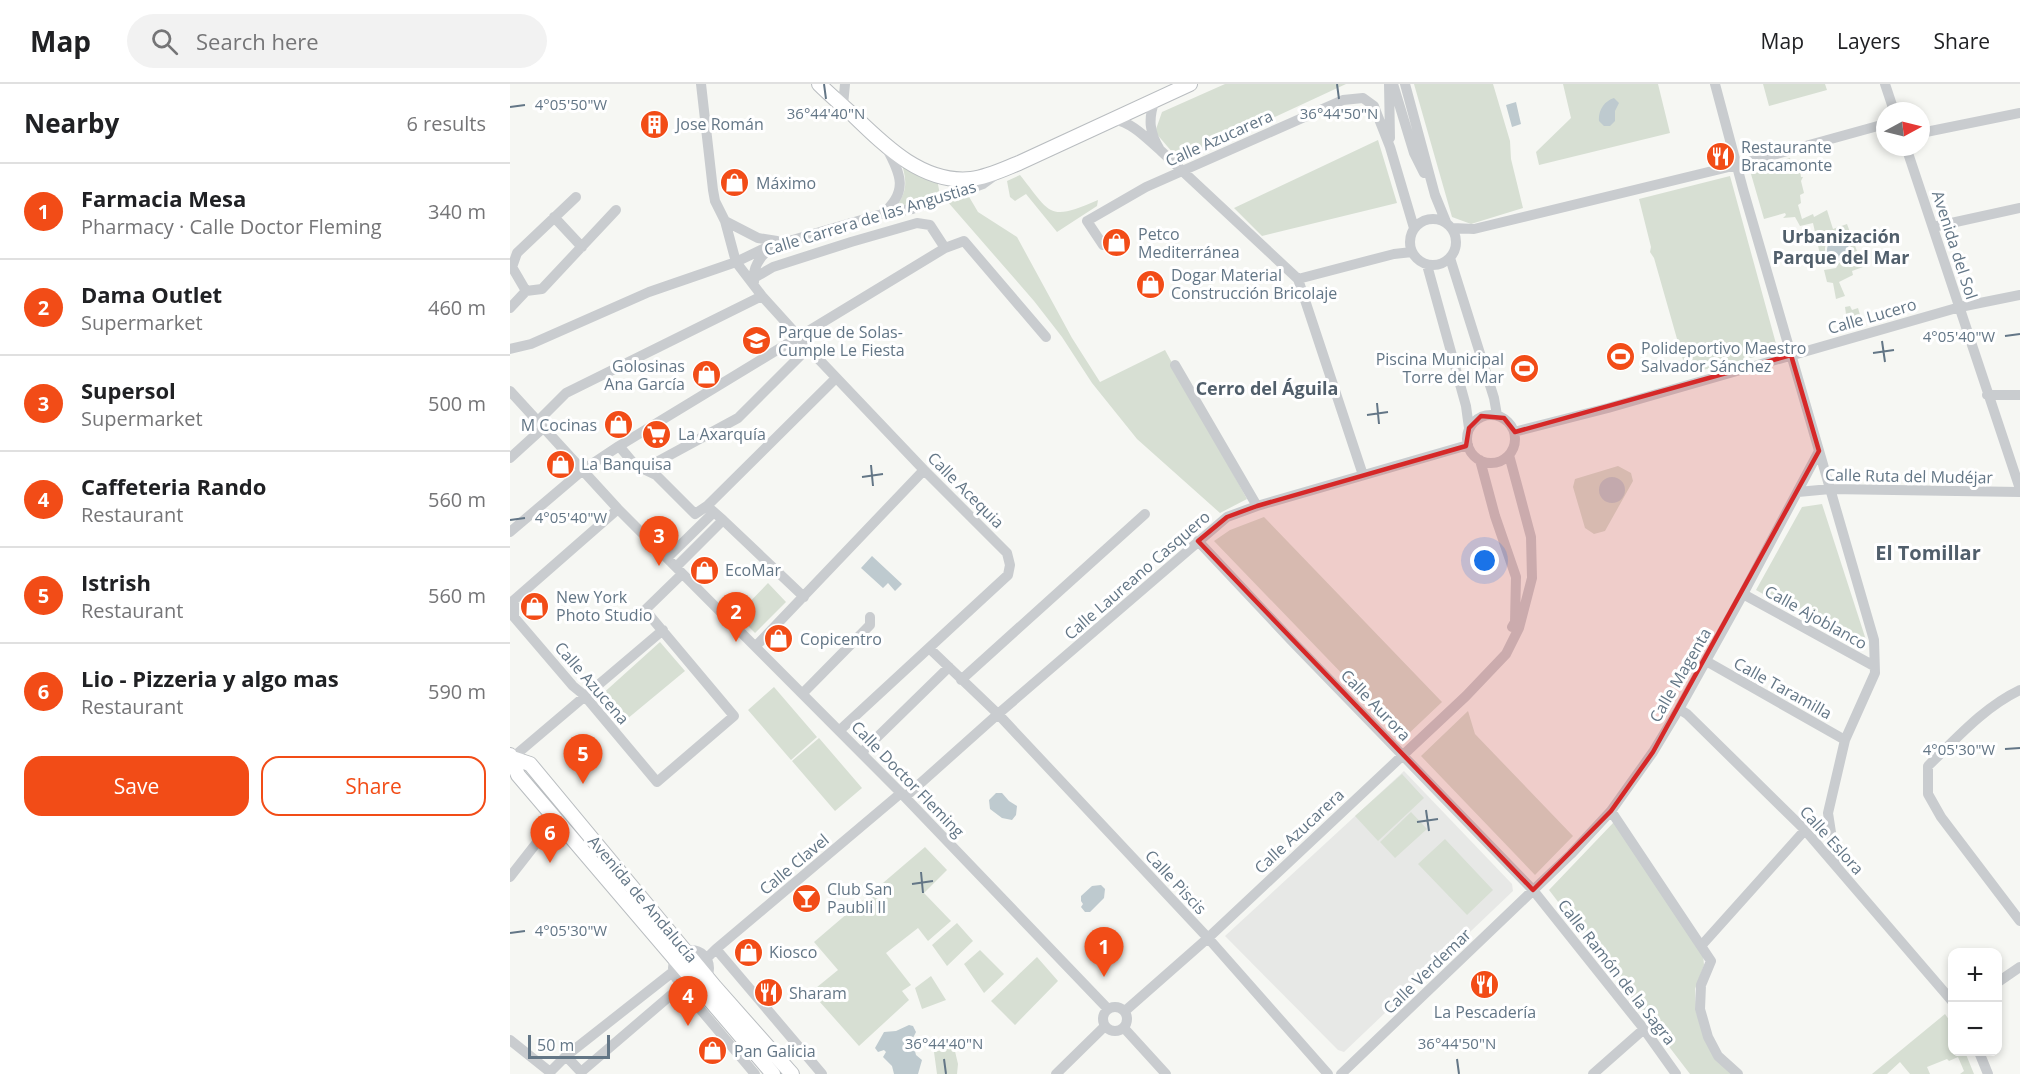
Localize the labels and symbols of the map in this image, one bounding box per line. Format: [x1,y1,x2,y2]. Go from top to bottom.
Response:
text: 4°05'50"W [535,94,607,114]
north arrow [1876,102,1930,156]
text: 36°44'40"N [787,103,865,123]
text: 36°44'50"N [1300,103,1378,123]
street label: Calle Azucarera [1162,105,1276,171]
building icon: Jose Román [639,108,671,140]
place label: Jose Román [674,113,764,135]
place label: Restaurante Bracamonte [1741,136,1832,176]
restaurant icon: Restaurante Bracamonte [1704,140,1736,172]
shop icon: Máximo [719,167,751,199]
place label: Máximo [756,172,816,194]
street label: Calle Carrera de las Angustias [761,175,979,261]
street label: Avenida del Sol [1927,188,1983,302]
place label: Petco Mediterránea [1138,223,1240,263]
district label: Urbanización Parque del Mar [1772,224,1910,269]
shop icon: Petco Mediterránea [1101,227,1133,259]
place label: Dogar Material Construcción Bricolaje [1171,264,1337,304]
shop icon: Dogar Material Construcción Bricolaje [1134,268,1166,300]
street label: Calle Lucero [1825,293,1919,339]
place label: Parque de Solas- Cumple Le Fiesta [778,321,905,361]
school or university icon: Parque de Solas- Cumple Le Fiesta [741,325,773,357]
text: 4°05'40"W [1923,326,1995,346]
place label: Polideportivo Maestro Salvador Sánchez [1641,337,1806,377]
sports icon: Polideportivo Maestro Salvador Sánchez [1604,341,1636,373]
place label: Piscina Municipal Torre del Mar [1376,348,1504,388]
sports icon: Piscina Municipal Torre del Mar [1509,352,1541,384]
place label: Golosinas Ana García [604,355,685,395]
shop icon: Golosinas Ana García [690,359,722,391]
district label: Cerro del Águila [1196,376,1338,400]
shop icon: M Cocinas [602,409,634,441]
place label: M Cocinas [521,414,597,436]
supermarket icon: La Axarquía [641,418,673,450]
place label: La Axarquía [678,423,766,445]
street label: Calle Acequia [923,447,1009,533]
shop icon: La Banquisa [544,448,576,480]
place label: La Banquisa [581,453,672,475]
street label: Calle Ruta del Mudéjar [1825,464,1994,488]
street label: Calle Laureano Casquero [1059,505,1215,645]
text: 4°05'40"W [535,507,607,527]
pin: 3 [640,516,678,566]
district label: El Tomillar [1875,539,1981,566]
your location [1470,546,1499,575]
shop icon: EcoMar [688,554,720,586]
place label: EcoMar [725,559,781,581]
street label: Calle Ajoblanco [1761,580,1871,654]
place label: New York Photo Studio [556,586,652,626]
shop icon: New York Photo Studio [519,590,551,622]
pin: 2 [716,592,756,642]
shop icon: Copicentro [763,623,795,655]
street label: Calle Magenta [1644,624,1716,726]
place label: Copicentro [800,628,882,650]
street label: Calle Azucena [550,637,634,729]
street label: Calle Taramilla [1730,652,1836,724]
street label: Calle Aurora [1336,664,1416,746]
street label: Calle Doctor Fleming [847,716,970,842]
pin: 5 [564,734,602,784]
text: 4°05'30"W [1923,739,1995,759]
street label: Calle Azucarera [1249,784,1349,878]
street label: Calle Eslora [1795,801,1869,879]
pin: 6 [530,814,570,863]
street label: Calle Clavel [755,829,833,899]
street label: Avenida de Andalucía [583,831,703,967]
street label: Calle Piscis [1140,845,1212,919]
place label: Club San Paubli II [827,878,892,918]
bar icon: Club San Paubli II [790,882,822,914]
street label: Calle Ramón de la Sagra [1553,895,1681,1049]
text: 4°05'30"W [535,920,607,940]
street label: Calle Verdemar [1378,923,1476,1019]
pin: 1 [1084,928,1124,977]
shop icon: Kiosco [732,936,764,968]
place label: Kiosco [769,941,817,963]
restaurant icon: La Pescadería [1469,968,1501,1000]
pin: 4 [668,976,708,1026]
restaurant icon: Sharam [752,977,784,1009]
place label: Sharam [789,982,847,1004]
place label: La Pescadería [1434,1001,1536,1023]
scale bar [528,1032,610,1060]
text: 36°44'40"N [905,1033,983,1053]
text: 36°44'50"N [1418,1033,1496,1053]
shop icon: Pan Galicia [697,1035,729,1067]
place label: Pan Galicia [734,1040,816,1062]

